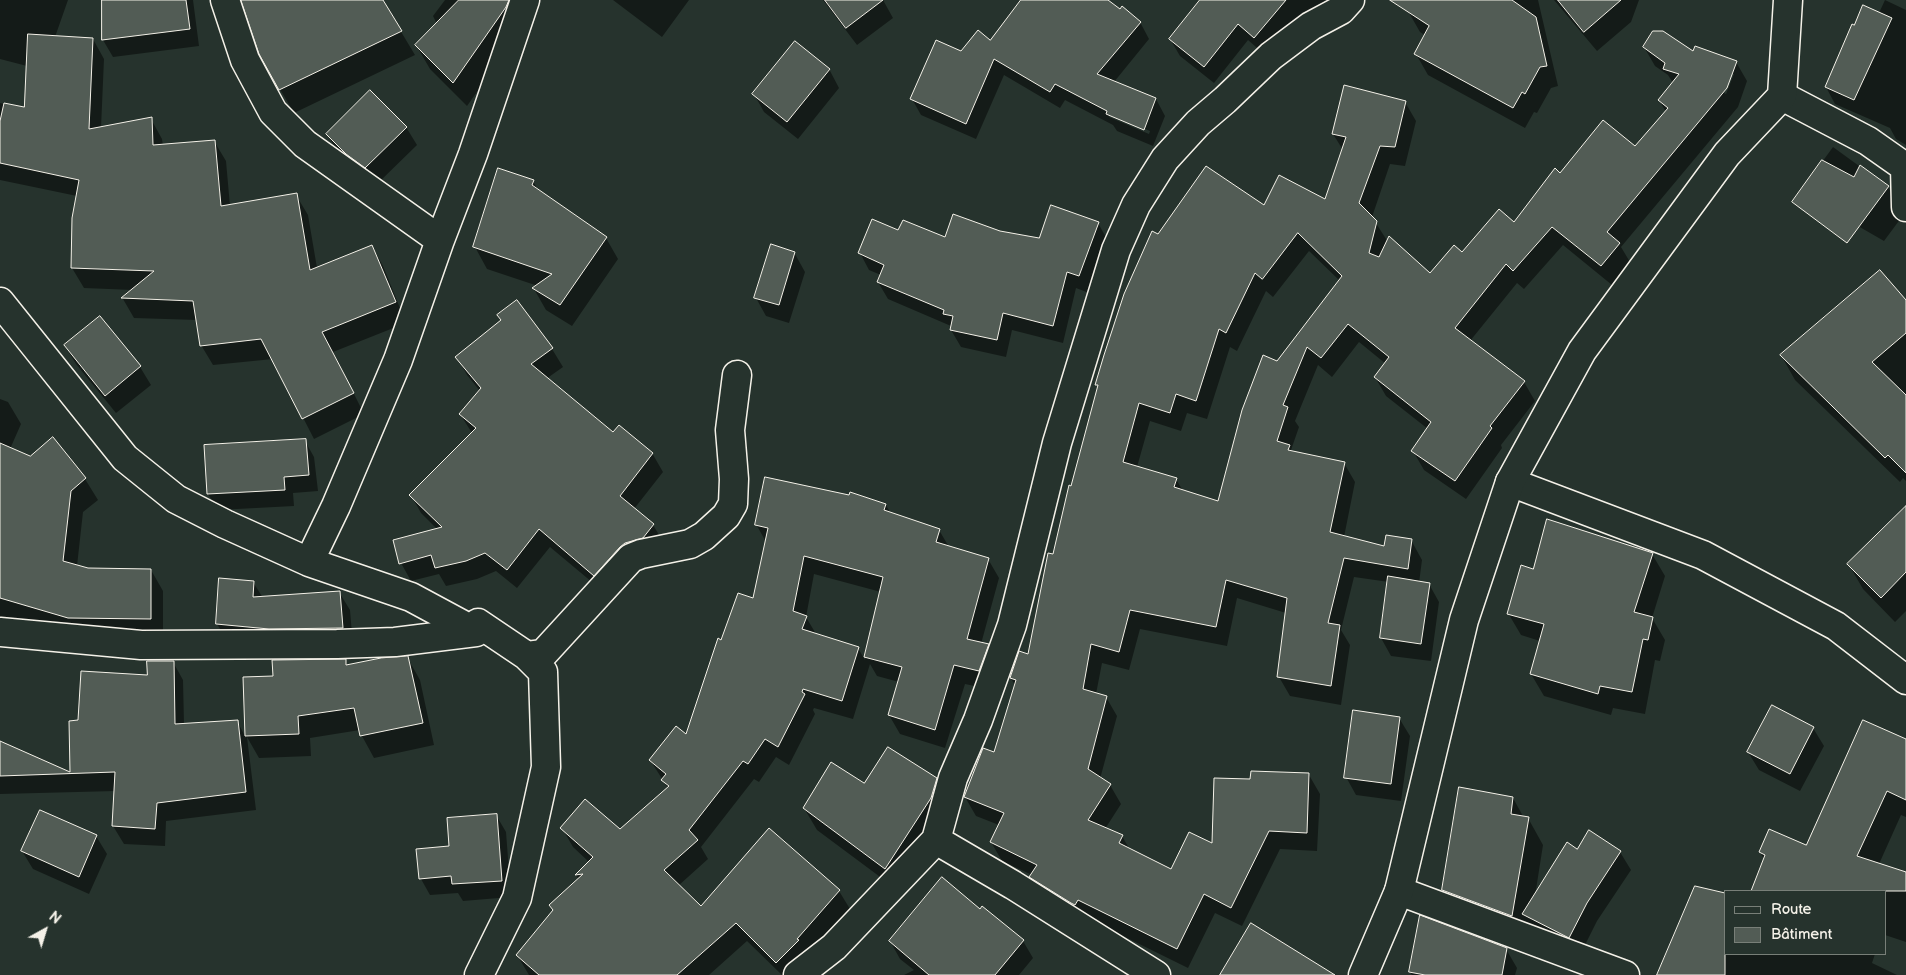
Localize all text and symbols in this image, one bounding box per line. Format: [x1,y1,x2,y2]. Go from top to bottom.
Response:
legend [1724,890,1886,955]
text: Route [1771,900,1811,919]
north arrow [20,905,70,955]
text: N [45,908,64,928]
text: Bâtiment [1771,925,1832,944]

